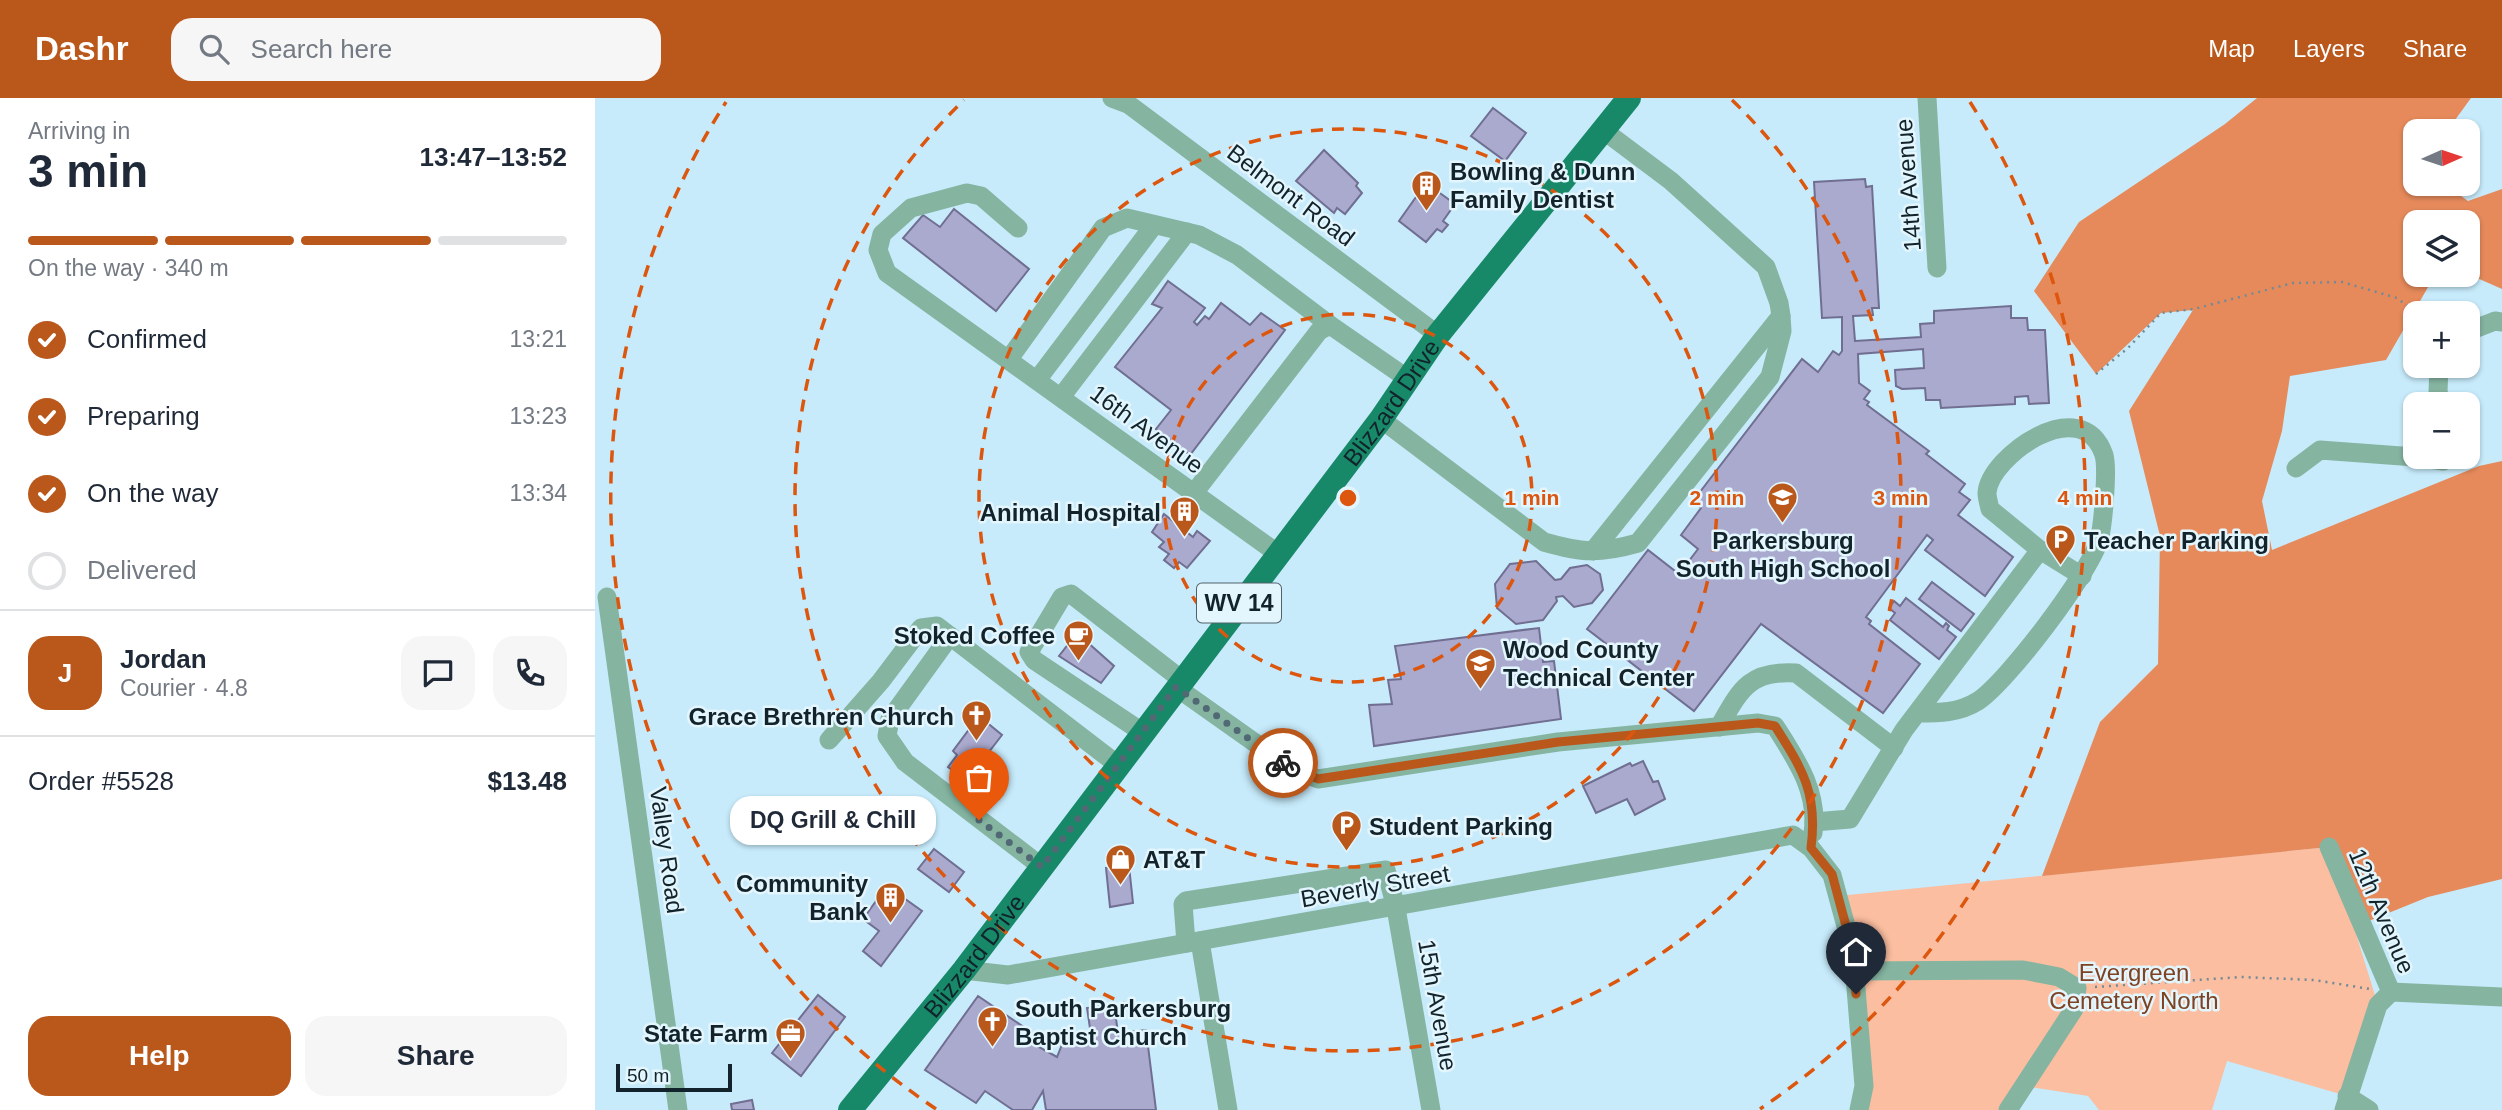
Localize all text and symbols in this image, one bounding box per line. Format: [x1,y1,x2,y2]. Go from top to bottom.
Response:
search box [171,18,661,81]
text: Dashr [35,30,129,67]
icon: search [195,30,233,68]
text: Search here [251,34,392,64]
text: Map [2208,35,2255,62]
text: Layers [2293,35,2365,62]
text: Share [2403,35,2467,62]
text: Arriving in [28,118,130,144]
street label: 14th Avenue [1890,118,1926,252]
north arrow [2403,119,2480,196]
map controls [2403,119,2480,469]
street label: Belmont Road [1222,138,1360,252]
text: 13:47–13:52 [420,142,567,172]
text: 3 min [28,145,148,197]
place label: Bowling & Dunn Family Dentist [1450,158,1635,213]
building icon: Bowling & Dunn Family Dentist [1410,168,1444,212]
button: layers [2403,210,2480,287]
text: On the way · 340 m [28,255,229,281]
button: + [2403,301,2480,378]
icon: check [28,321,66,359]
text: Confirmed [87,324,207,354]
text: 13:21 [509,326,567,352]
street label: Blizzard Drive [1337,334,1445,471]
street label: 16th Avenue [1085,379,1209,479]
button: − [2403,392,2480,469]
icon: check [28,398,66,436]
text: Preparing [87,401,200,431]
text: 13:23 [509,403,567,429]
icon: check [28,475,66,513]
text: On the way [87,478,219,508]
text: 13:34 [509,480,567,506]
school or university icon: Parkersburg South High School [1766,481,1800,525]
centre of rings [1336,486,1360,510]
text: 1 min [1505,486,1559,509]
text: 2 min [1690,486,1744,509]
text: 3 min [1874,486,1928,509]
text: 4 min [2058,486,2112,509]
building icon: Animal Hospital [1167,495,1201,539]
place label: Animal Hospital [980,499,1161,526]
parking icon: Teacher Parking [2044,523,2078,567]
place label: Parkersburg South High School [1676,527,1890,582]
place label: Teacher Parking [2084,527,2269,554]
text: Delivered [87,555,197,585]
road number: WV 14 [1197,583,1281,622]
cafe icon: Stoked Coffee [1061,618,1095,662]
place label: Stoked Coffee [894,622,1055,649]
button: chat [401,636,475,710]
button: phone [493,636,567,710]
place label: Wood County Technical Center [1503,636,1695,691]
text: Jordan [120,644,207,674]
school or university icon: Wood County Technical Center [1463,646,1497,690]
text: J [58,658,72,688]
text: Courier · 4.8 [120,675,248,701]
church icon: Grace Brethren Church [960,699,994,743]
place label: Grace Brethren Church [689,703,954,730]
courier [1248,728,1318,798]
icon: bike [1264,744,1302,782]
pin [949,748,1009,820]
icon: bag [960,759,998,797]
text: Order #5528 [28,766,174,796]
text: $13.48 [487,766,567,796]
street label: Valley Road [645,785,689,915]
callout: DQ Grill & Chill [730,796,937,844]
text: DQ Grill & Chill [750,807,916,833]
parking icon: Student Parking [1329,809,1363,853]
place label: Student Parking [1369,813,1553,840]
shop icon: AT&T [1103,842,1137,886]
street label: 12th Avenue [2344,844,2420,978]
place label: AT&T [1143,846,1206,873]
street label: Beverly Street [1298,860,1452,912]
place label: Community Bank [736,870,869,925]
building icon: Community Bank [874,880,908,924]
street label: Blizzard Drive [918,889,1030,1022]
pin [1826,922,1886,994]
icon: home [1837,933,1875,971]
street label: 15th Avenue [1413,937,1463,1073]
park label: Evergreen Cemetery North [2049,959,2219,1014]
place label: South Parkersburg Baptist Church [1015,995,1231,1050]
church icon: South Parkersburg Baptist Church [975,1005,1009,1049]
button: Help [28,1016,291,1096]
button: Share [305,1016,567,1096]
office icon: State Farm [774,1016,808,1060]
place label: State Farm [644,1020,768,1047]
scale bar [616,1061,731,1093]
text: 50 m [627,1065,669,1086]

